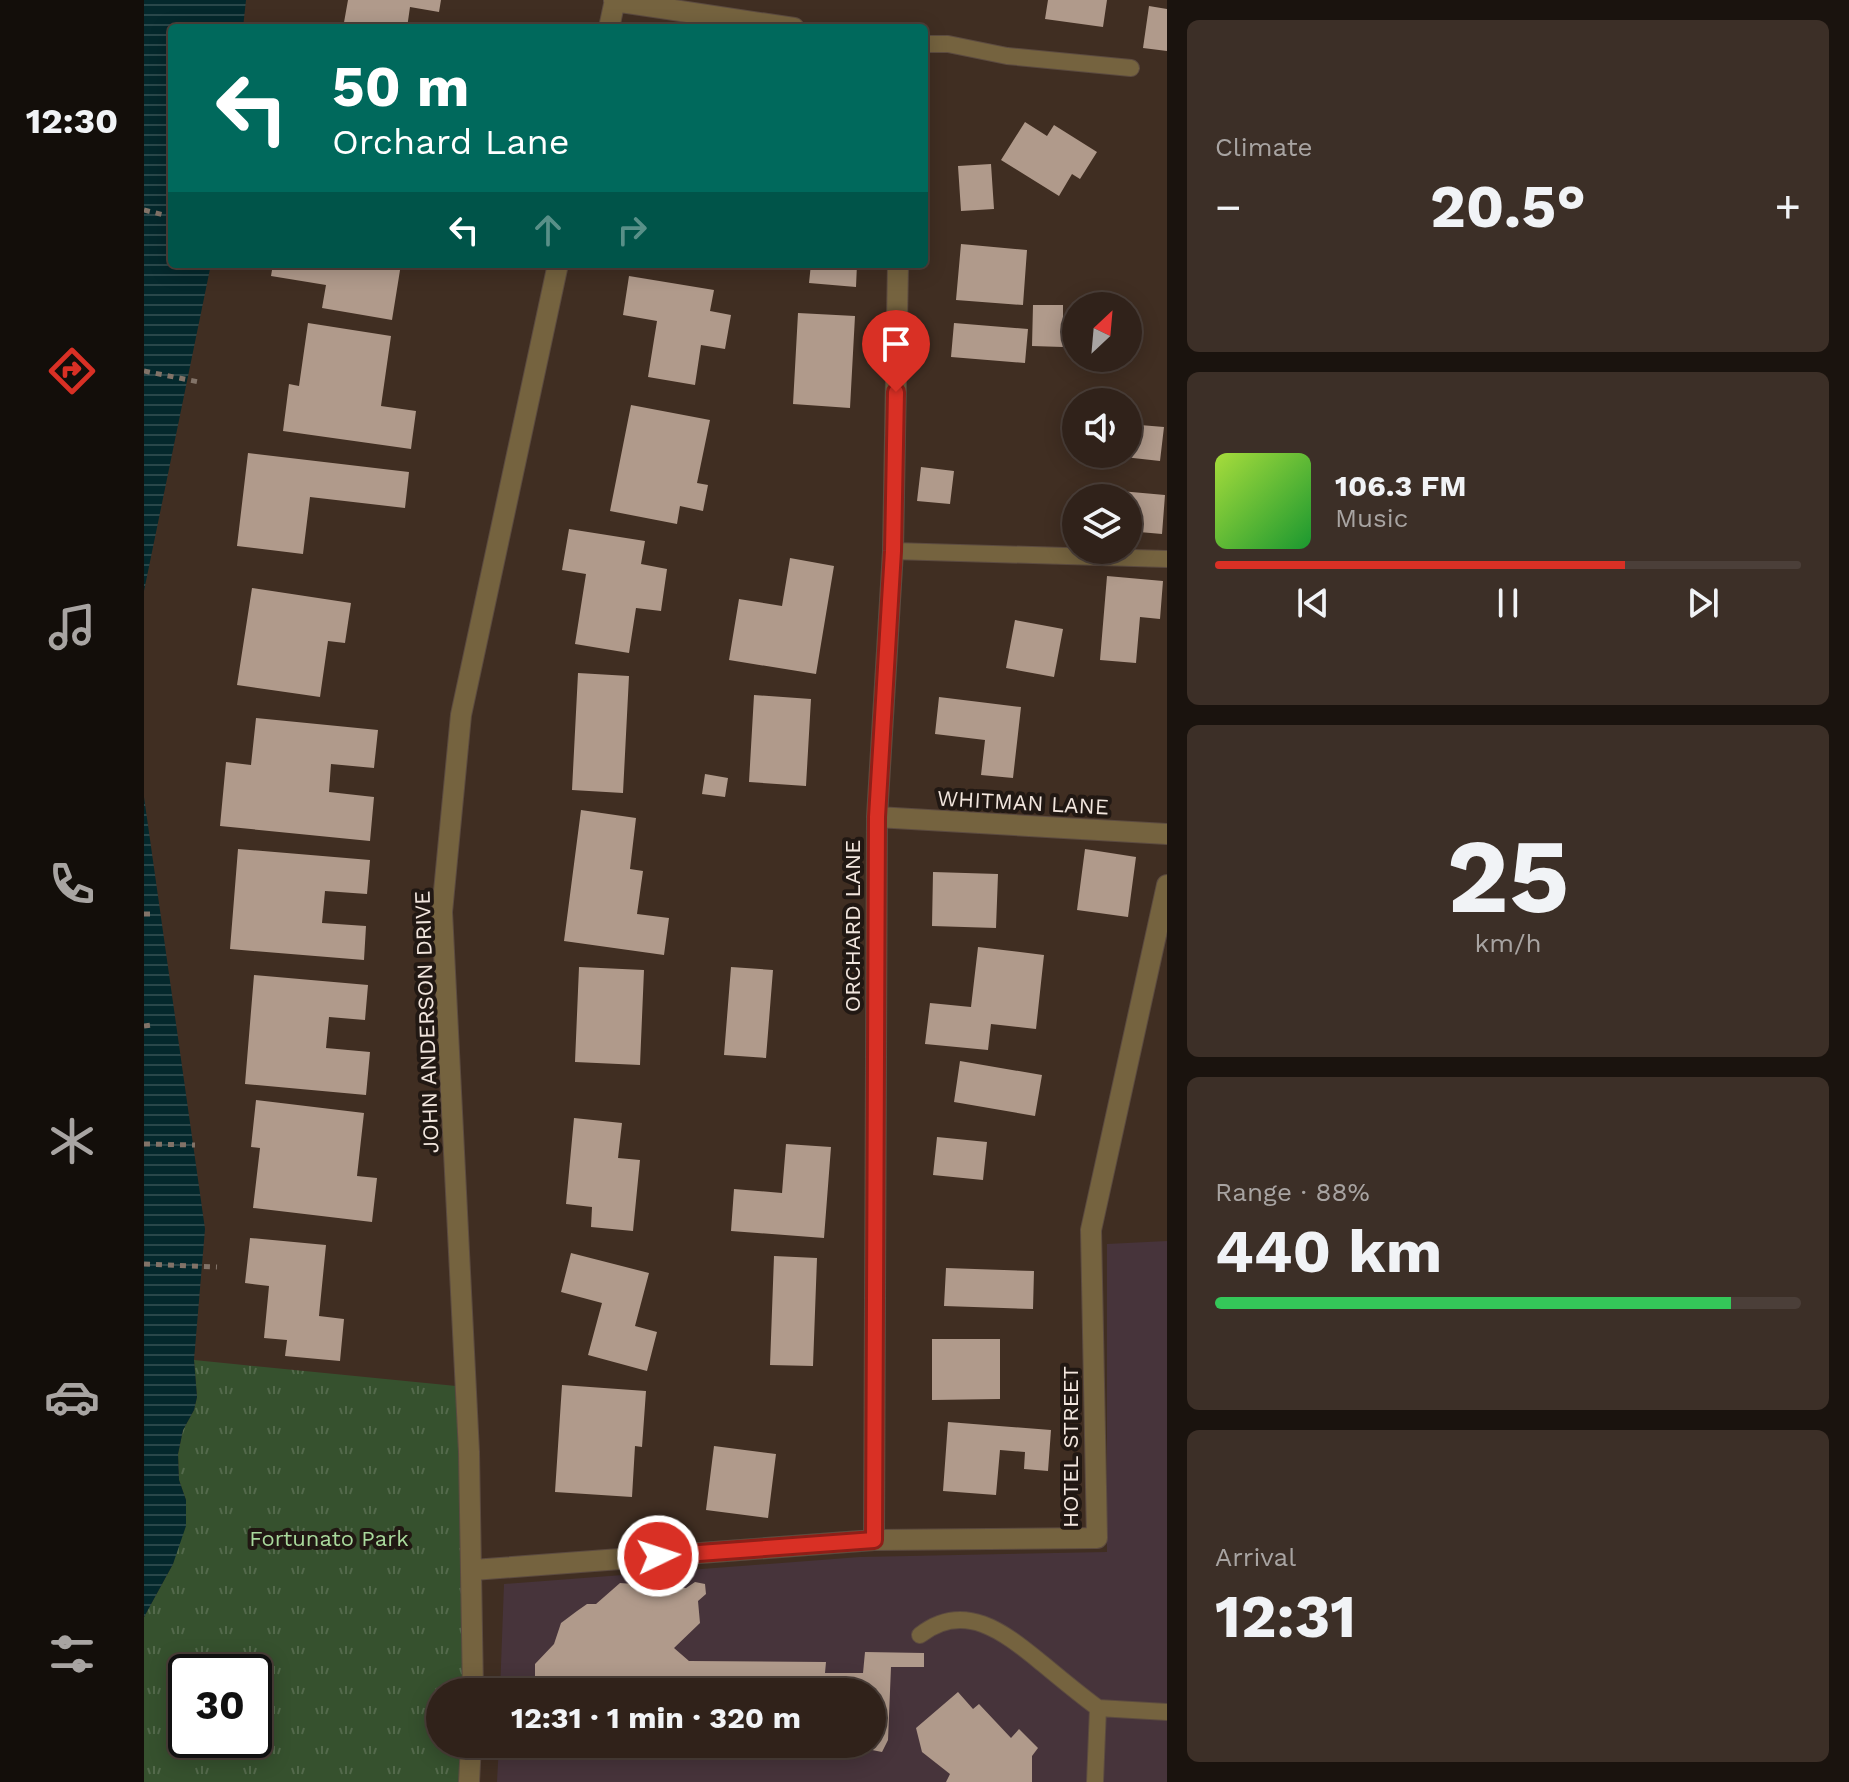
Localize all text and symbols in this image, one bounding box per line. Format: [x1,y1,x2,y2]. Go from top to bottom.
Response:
text: 50 m [332,54,469,120]
icon: left [200,56,304,160]
text: 12:30 [26,100,118,142]
text: Orchard Lane [332,121,570,163]
text: Climate [1215,132,1313,162]
text: 20.5° [1430,171,1586,242]
text: − [1215,181,1242,233]
text: + [1774,181,1801,233]
icon: left [442,208,486,252]
icon: ahead [526,208,570,252]
icon: right [610,208,654,252]
north arrow [1062,292,1142,372]
map controls [1062,292,1142,564]
pin [862,310,930,392]
icon: arrive [874,322,918,366]
icon: directions [44,343,100,399]
button: sound [1062,388,1142,468]
text: 106.3 FM [1335,468,1466,503]
button: layers [1062,484,1142,564]
text: Music [1335,503,1408,533]
icon: previous [1291,581,1335,625]
icon: pause [1486,581,1530,625]
icon: next [1681,581,1725,625]
icon: music [44,599,100,655]
street label: WHITMAN LANE [936,786,1109,819]
text: 25 [1447,815,1569,937]
street label: ORCHARD LANE [840,840,865,1012]
icon: phone [44,856,100,912]
street label: JOHN ANDERSON DRIVE [409,890,444,1154]
text: km/h [1475,928,1541,958]
icon: climate [44,1113,100,1169]
text: Range · 88% [1215,1177,1370,1207]
text: 440 km [1215,1216,1442,1287]
street label: HOTEL STREET [1058,1366,1083,1528]
icon: car [44,1369,100,1425]
position arrow [616,1514,700,1598]
park label: Fortunato Park [249,1526,409,1551]
text: Arrival [1215,1542,1296,1572]
text: 12:31 [1215,1581,1356,1652]
icon: filters [44,1626,100,1682]
speed limit sign: 30 [168,1654,272,1758]
text: 12:31 · 1 min · 320 m [511,1700,801,1735]

